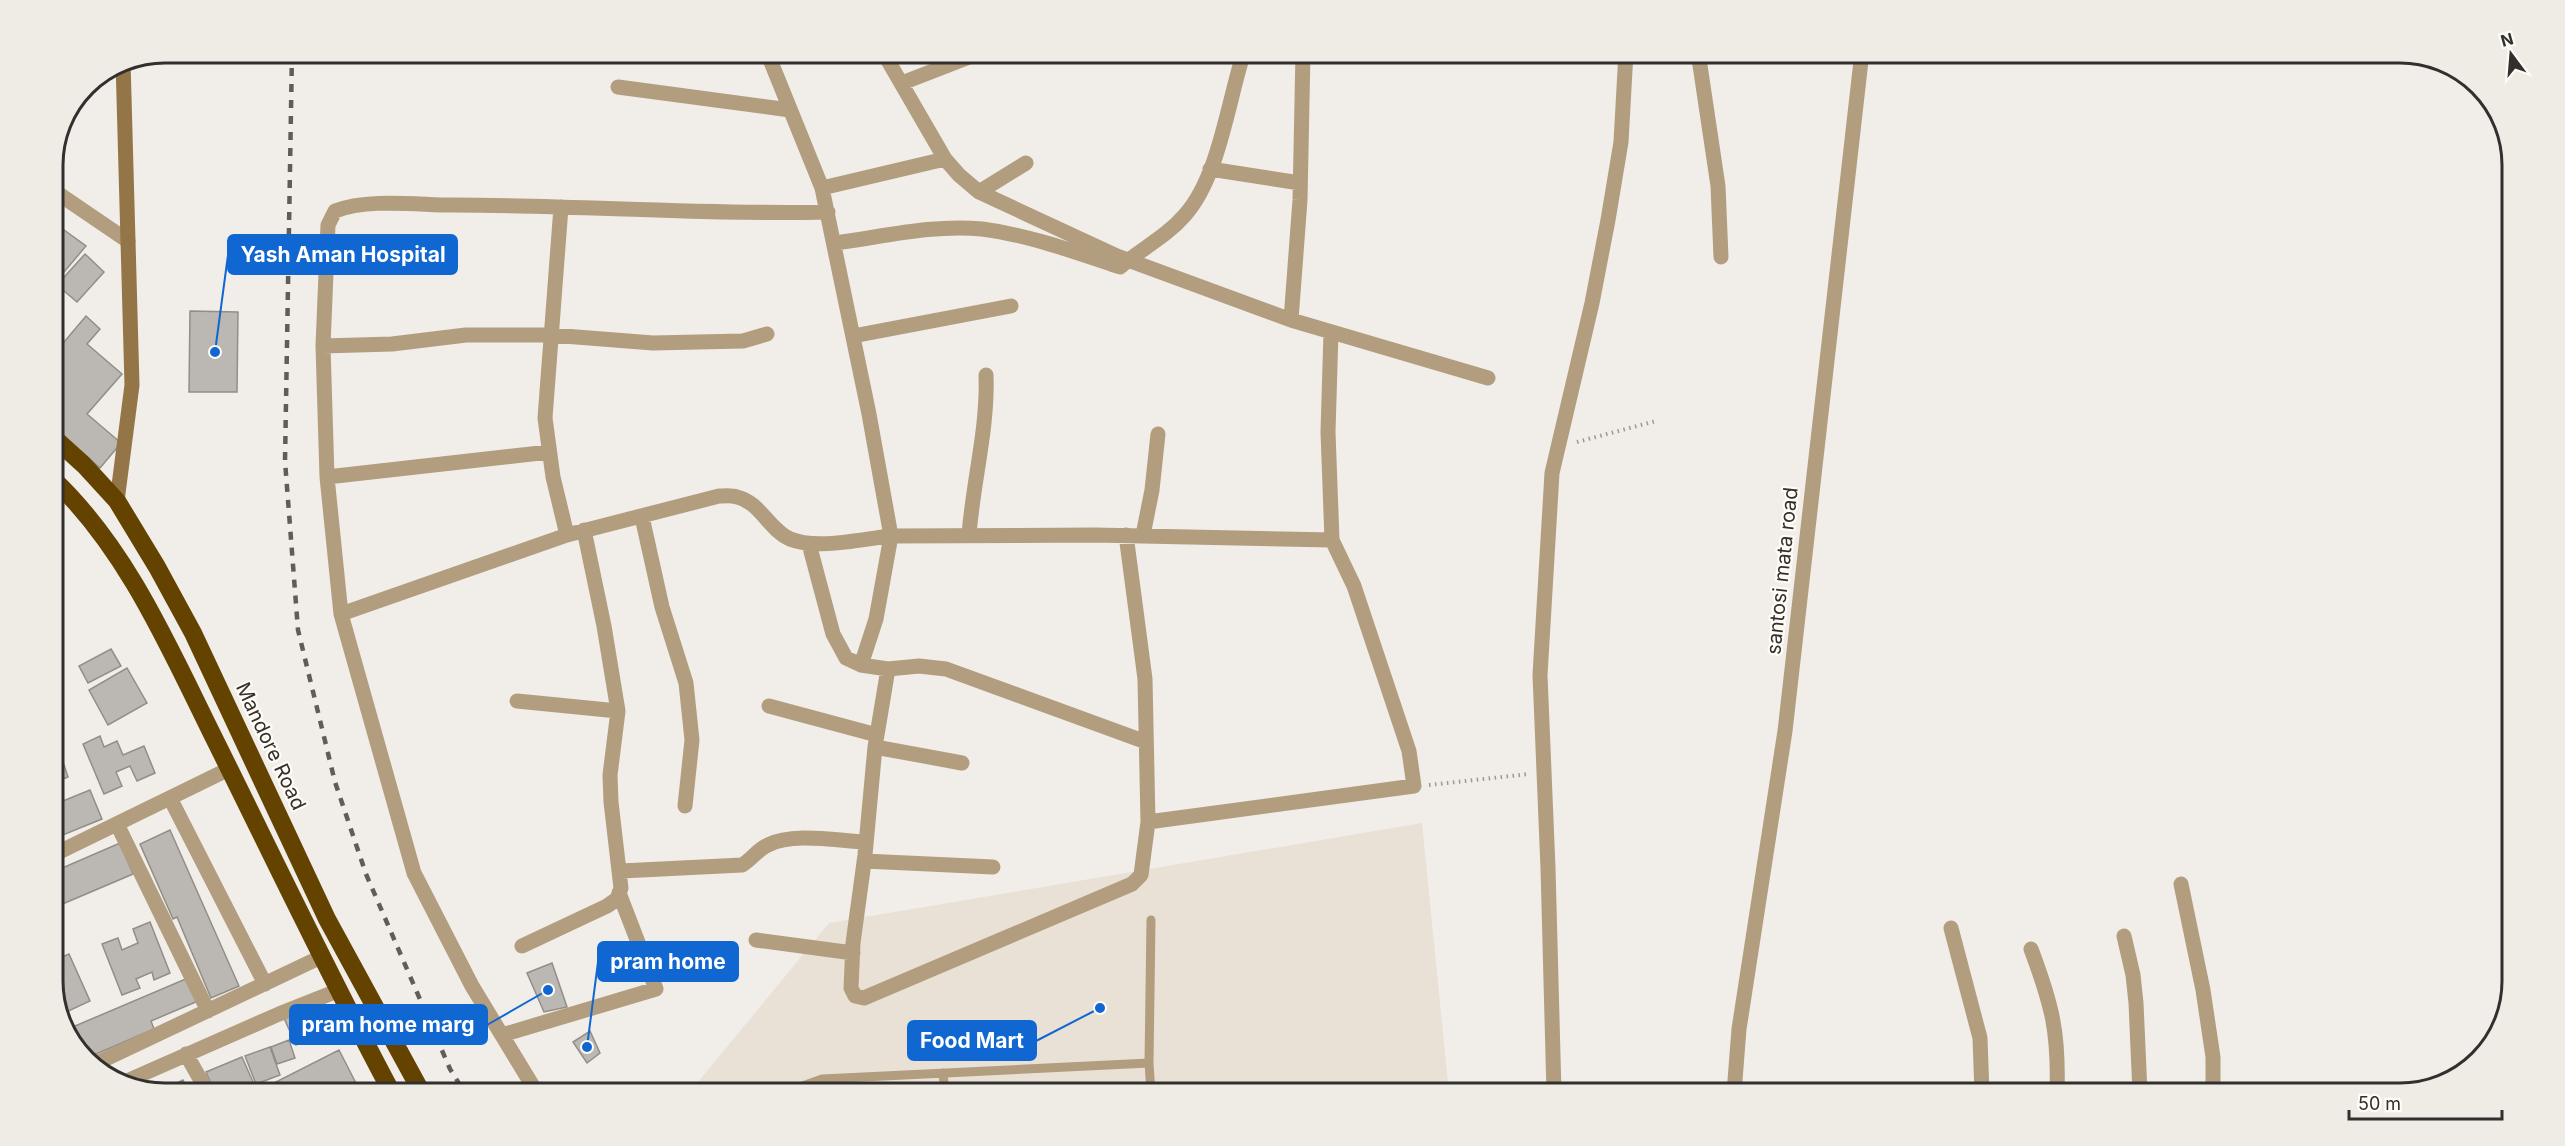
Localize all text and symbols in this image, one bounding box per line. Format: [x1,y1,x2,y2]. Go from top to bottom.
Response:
north arrow [2481,24,2541,84]
text: N [2498,28,2515,51]
callout: Yash Aman Hospital [228,235,457,274]
text: Yash Aman Hospital [240,242,446,267]
street label: santosi mata road [1761,486,1803,656]
street label: Mandore Road [231,678,311,814]
callout: pram home [598,942,738,981]
text: pram home [610,949,726,974]
callout: pram home marg [290,1005,487,1044]
text: pram home marg [301,1012,475,1037]
callout: Food Mart [908,1021,1036,1060]
text: Food Mart [920,1028,1024,1053]
scale bar [2349,1083,2502,1121]
text: 50 m [2358,1093,2401,1114]

